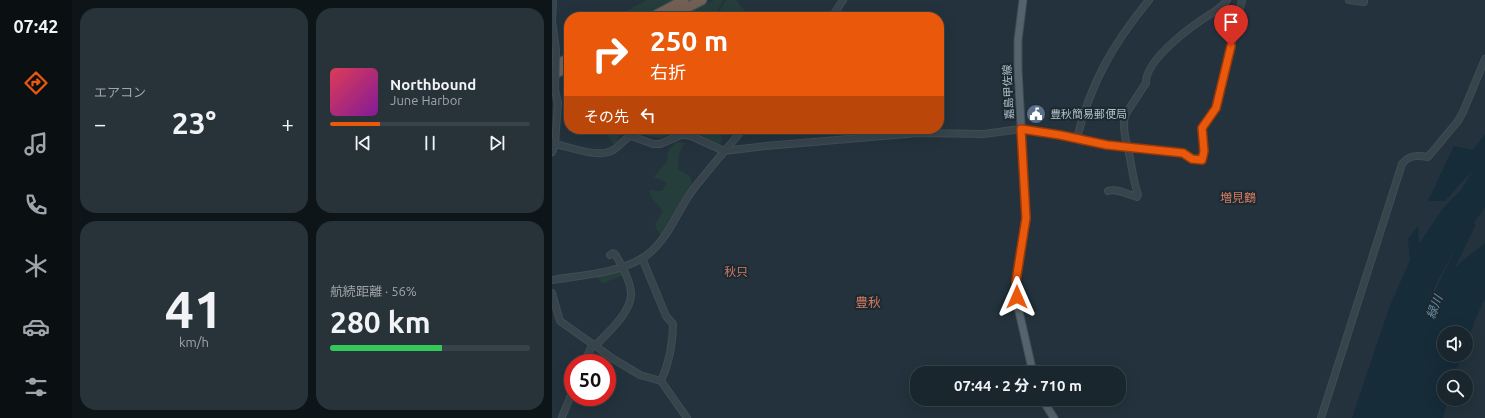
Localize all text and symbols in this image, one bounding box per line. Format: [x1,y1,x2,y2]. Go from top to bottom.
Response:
pin [1214,5,1248,46]
icon: arrive [1220,11,1242,33]
text: 07:42 [13,16,59,36]
text: 250 m [650,25,728,56]
icon: right [584,28,636,80]
text: 右折 [650,62,686,82]
street label: 嘉島甲佐線 [1001,64,1015,120]
icon: directions [22,69,50,97]
text: Northbound [390,76,476,93]
text: エアコン [94,85,146,99]
text: June Harbor [390,93,462,107]
public building icon: 豊秋簡易郵便局 [1025,103,1047,125]
icon: left [637,104,659,126]
text: 23° [172,106,216,140]
text: その先 [584,108,629,125]
place label: 豊秋簡易郵便局 [1050,108,1127,120]
text: − [94,111,106,136]
text: + [282,111,294,136]
icon: music [22,130,50,158]
icon: previous [352,132,374,154]
icon: pause [419,132,441,154]
icon: next [486,132,508,154]
icon: phone [22,191,50,219]
district label: 増見鶴 [1220,191,1256,204]
icon: climate [22,252,50,280]
district label: 秋只 [724,265,748,278]
position arrow [996,276,1038,318]
text: 41 [165,280,223,338]
text: 航続距離 · 56% [330,284,417,298]
water label: 緑川 [1424,292,1445,321]
district label: 豊秋 [855,295,881,309]
text: 280 km [330,305,431,339]
icon: car [22,313,50,341]
map controls [1437,326,1473,406]
button: sound [1437,326,1473,362]
text: km/h [179,335,209,349]
speed limit sign: 50 [564,354,616,406]
button: search [1437,370,1473,406]
icon: filters [22,373,50,401]
text: 07:44 · 2 分 · 710 m [954,377,1082,394]

